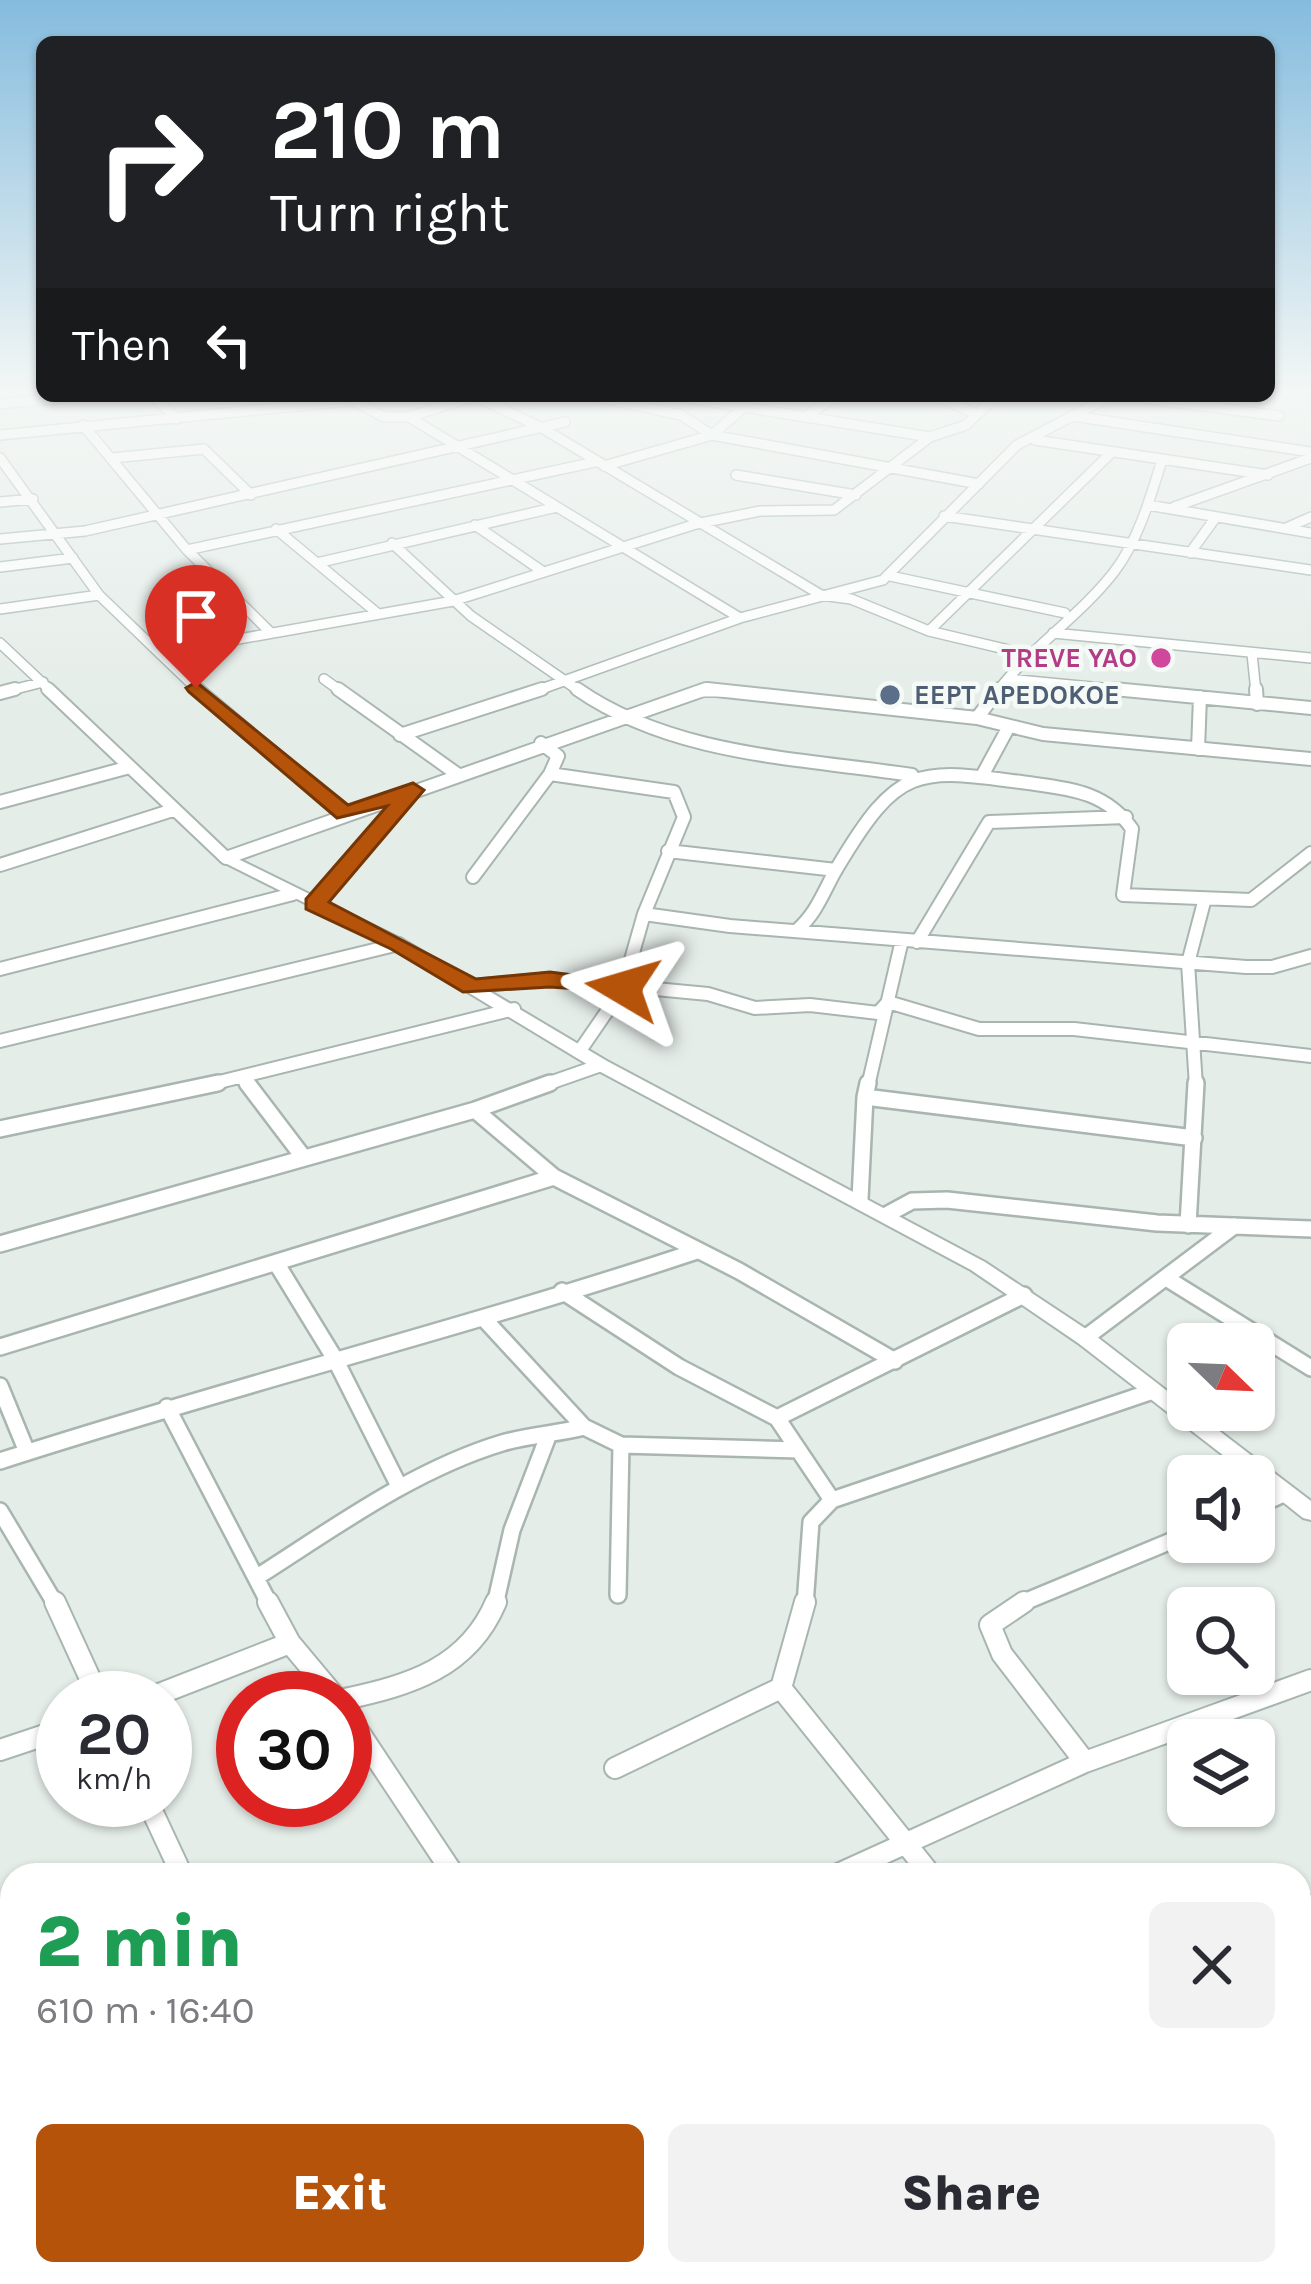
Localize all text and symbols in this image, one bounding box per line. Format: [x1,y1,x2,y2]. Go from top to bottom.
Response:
text: 210 m [270,81,505,179]
icon: right [72,84,228,240]
text: Turn right [270,181,510,245]
icon: left [196,312,262,378]
text: Then [72,319,172,371]
pin [145,565,247,688]
icon: arrive [163,583,229,649]
place label: TREVE YAO [1001,642,1137,674]
marker: TREVE YAO [1148,645,1174,671]
place label: EEPT APEDOKOE [914,679,1120,711]
marker: EEPT APEDOKOE [877,682,903,708]
position arrow [560,925,686,1051]
north arrow [1167,1323,1275,1431]
map controls [1167,1323,1275,1827]
button: sound [1167,1455,1275,1563]
button: search [1167,1587,1275,1695]
speed limit sign: 30 [216,1671,372,1827]
text: 20 [77,1699,151,1769]
button: layers [1167,1719,1275,1827]
text: km/h [76,1761,152,1797]
text: 2 min [36,1900,242,1984]
button: close [1149,1902,1275,2028]
text: 610 m · 16:40 [36,1987,255,2033]
button: Exit [36,2124,644,2262]
button: Share [668,2124,1275,2262]

